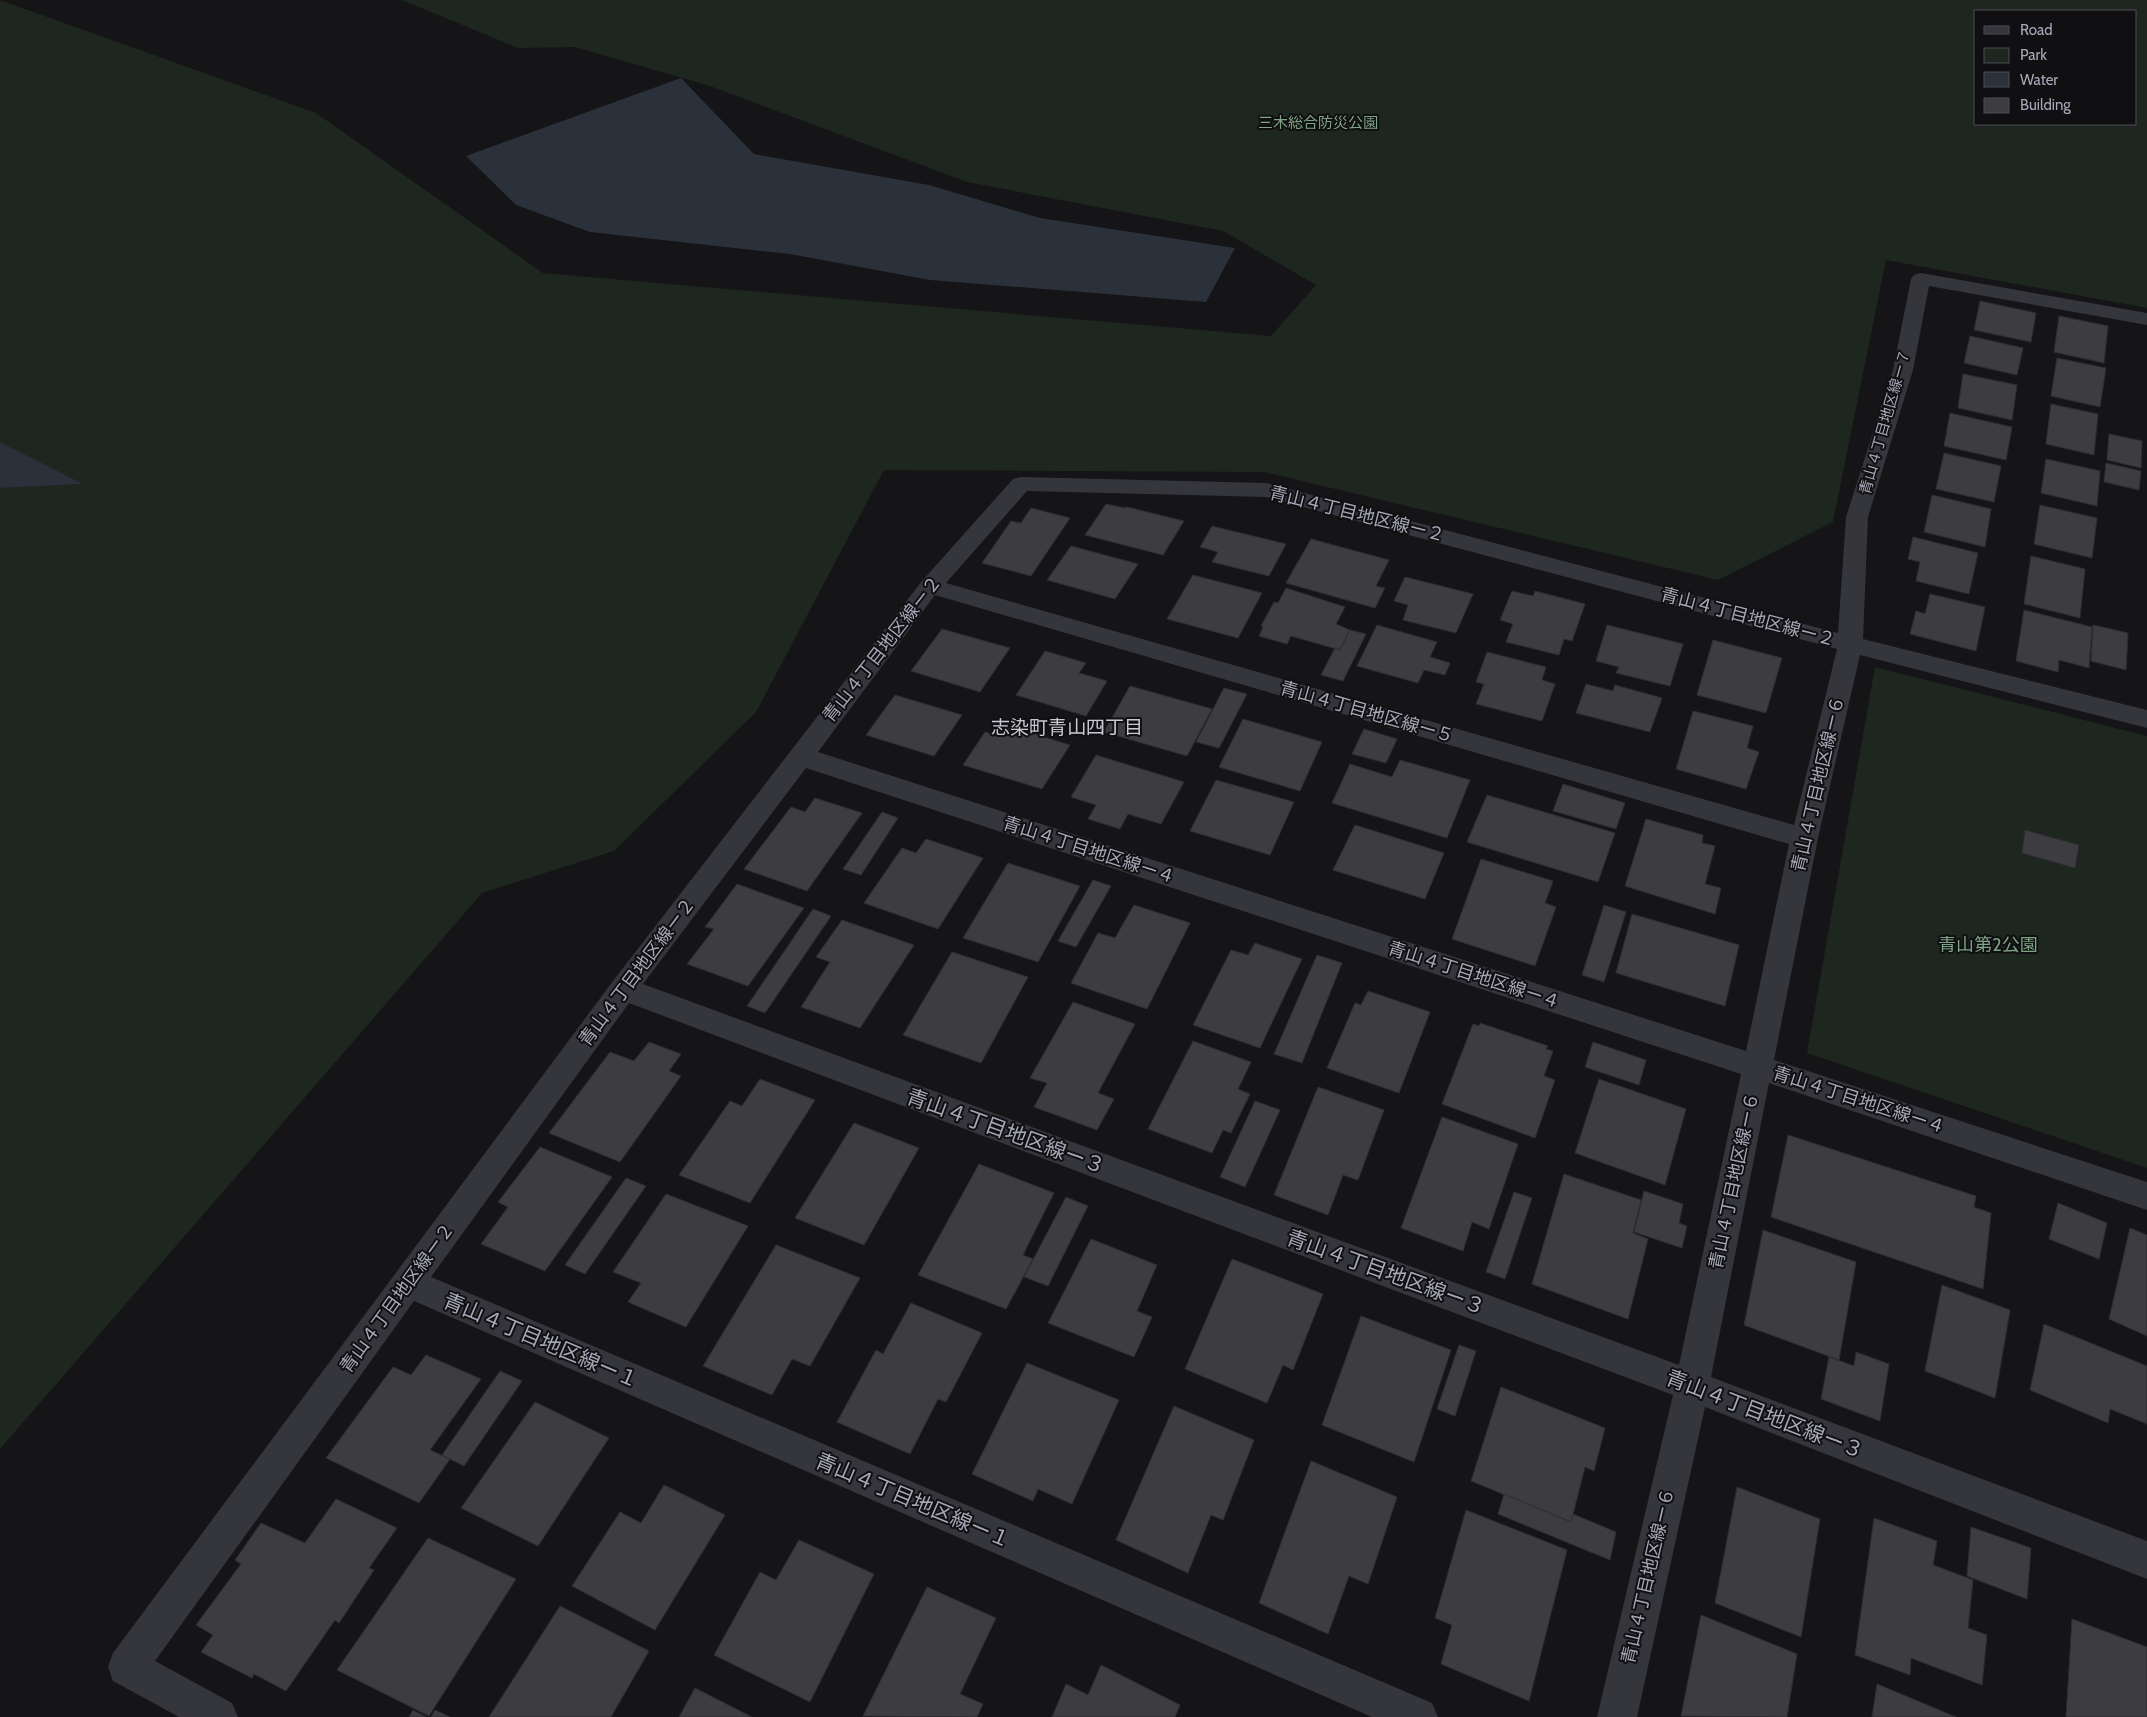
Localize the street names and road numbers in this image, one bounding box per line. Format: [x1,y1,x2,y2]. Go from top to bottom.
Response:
street label: 青山４丁目地区線ー７ [1856,347,1914,497]
street label: 青山４丁目地区線ー２ [1267,482,1447,546]
street label: 青山４丁目地区線ー２ [818,571,946,727]
street label: 青山４丁目地区線ー２ [1658,583,1838,651]
street label: 青山４丁目地区線ー５ [1277,677,1457,747]
street label: 青山４丁目地区線ー６ [1787,694,1849,874]
street label: 青山４丁目地区線ー４ [1000,812,1178,888]
street label: 青山４丁目地区線ー２ [574,894,700,1050]
street label: 青山４丁目地区線ー４ [1385,937,1563,1013]
street label: 青山４丁目地区線ー４ [1770,1062,1948,1138]
street label: 青山４丁目地区線ー３ [903,1083,1109,1179]
street label: 青山４丁目地区線ー６ [1705,1091,1763,1271]
street label: 青山４丁目地区線ー２ [335,1219,459,1377]
street label: 青山４丁目地区線ー３ [1283,1224,1489,1320]
street label: 青山４丁目地区線ー１ [439,1287,643,1393]
street label: 青山４丁目地区線ー３ [1662,1365,1868,1463]
street label: 青山４丁目地区線ー１ [811,1447,1015,1553]
street label: 青山４丁目地区線ー６ [1617,1486,1679,1666]

